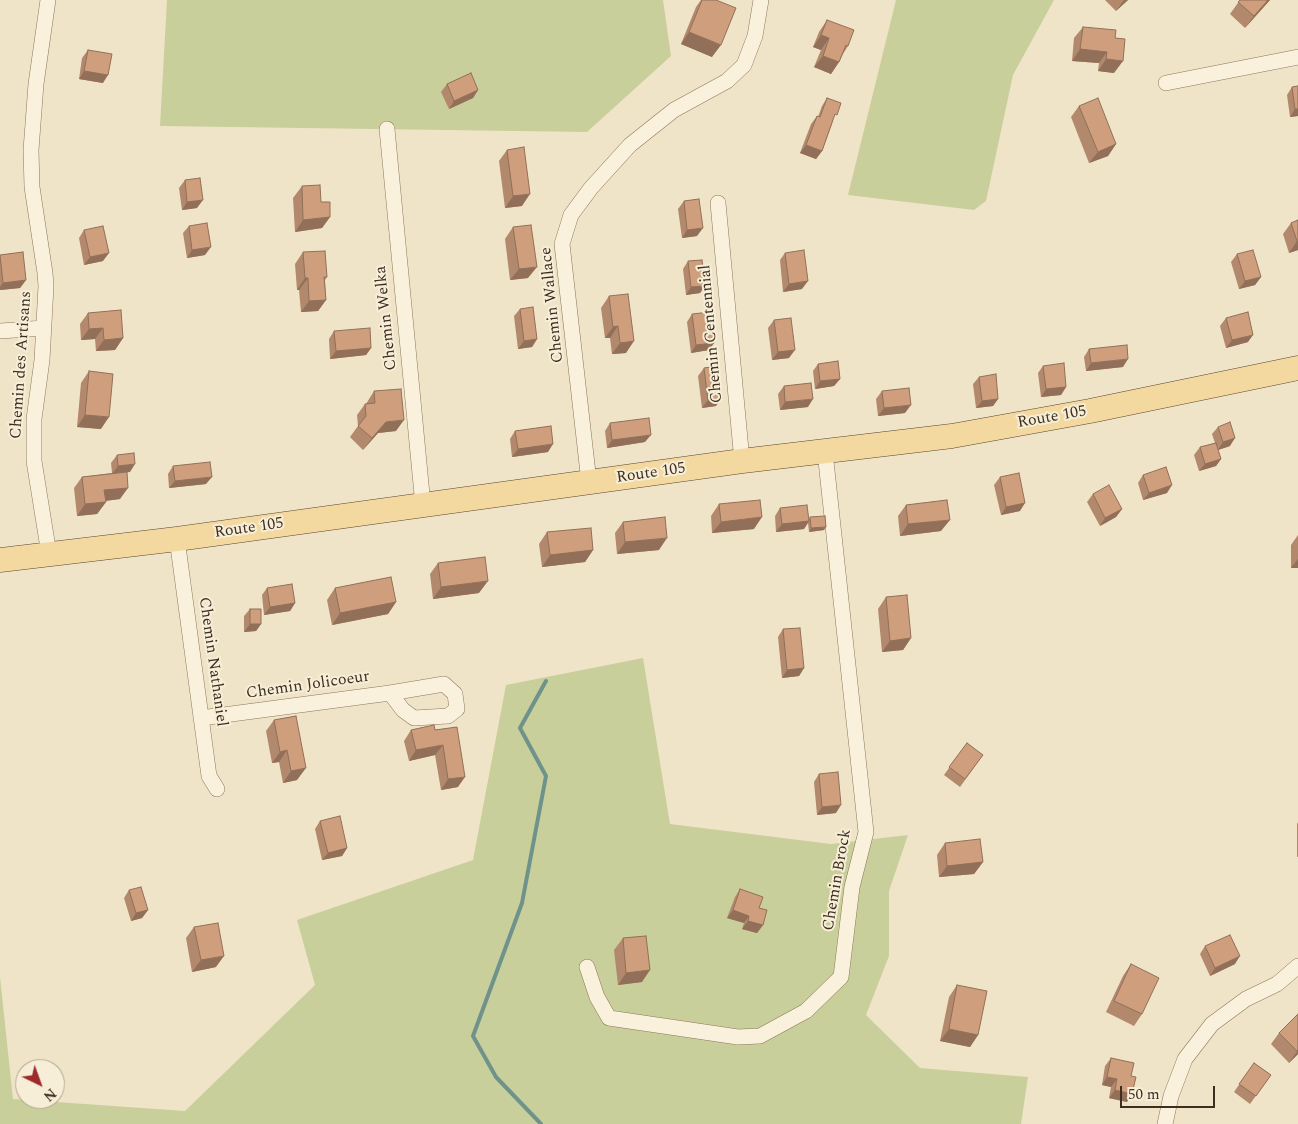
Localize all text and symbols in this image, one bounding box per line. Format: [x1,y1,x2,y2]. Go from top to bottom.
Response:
street label: Chemin Wallace [537,246,569,364]
street label: Chemin Centennial [696,264,728,404]
street label: Chemin Welka [372,265,402,371]
street label: Chemin des Artisans [7,290,37,440]
street label: Route 105 [1016,403,1088,433]
street label: Route 105 [615,460,687,488]
street label: Route 105 [213,515,285,543]
street label: Chemin Nathaniel [193,596,231,728]
street label: Chemin Jolicoeur [245,668,371,704]
street label: Chemin Brock [820,828,856,932]
north arrow [15,1059,65,1109]
scale bar [1123,1076,1218,1108]
text: N [38,1083,61,1106]
text: 50 m [1128,1083,1160,1106]

